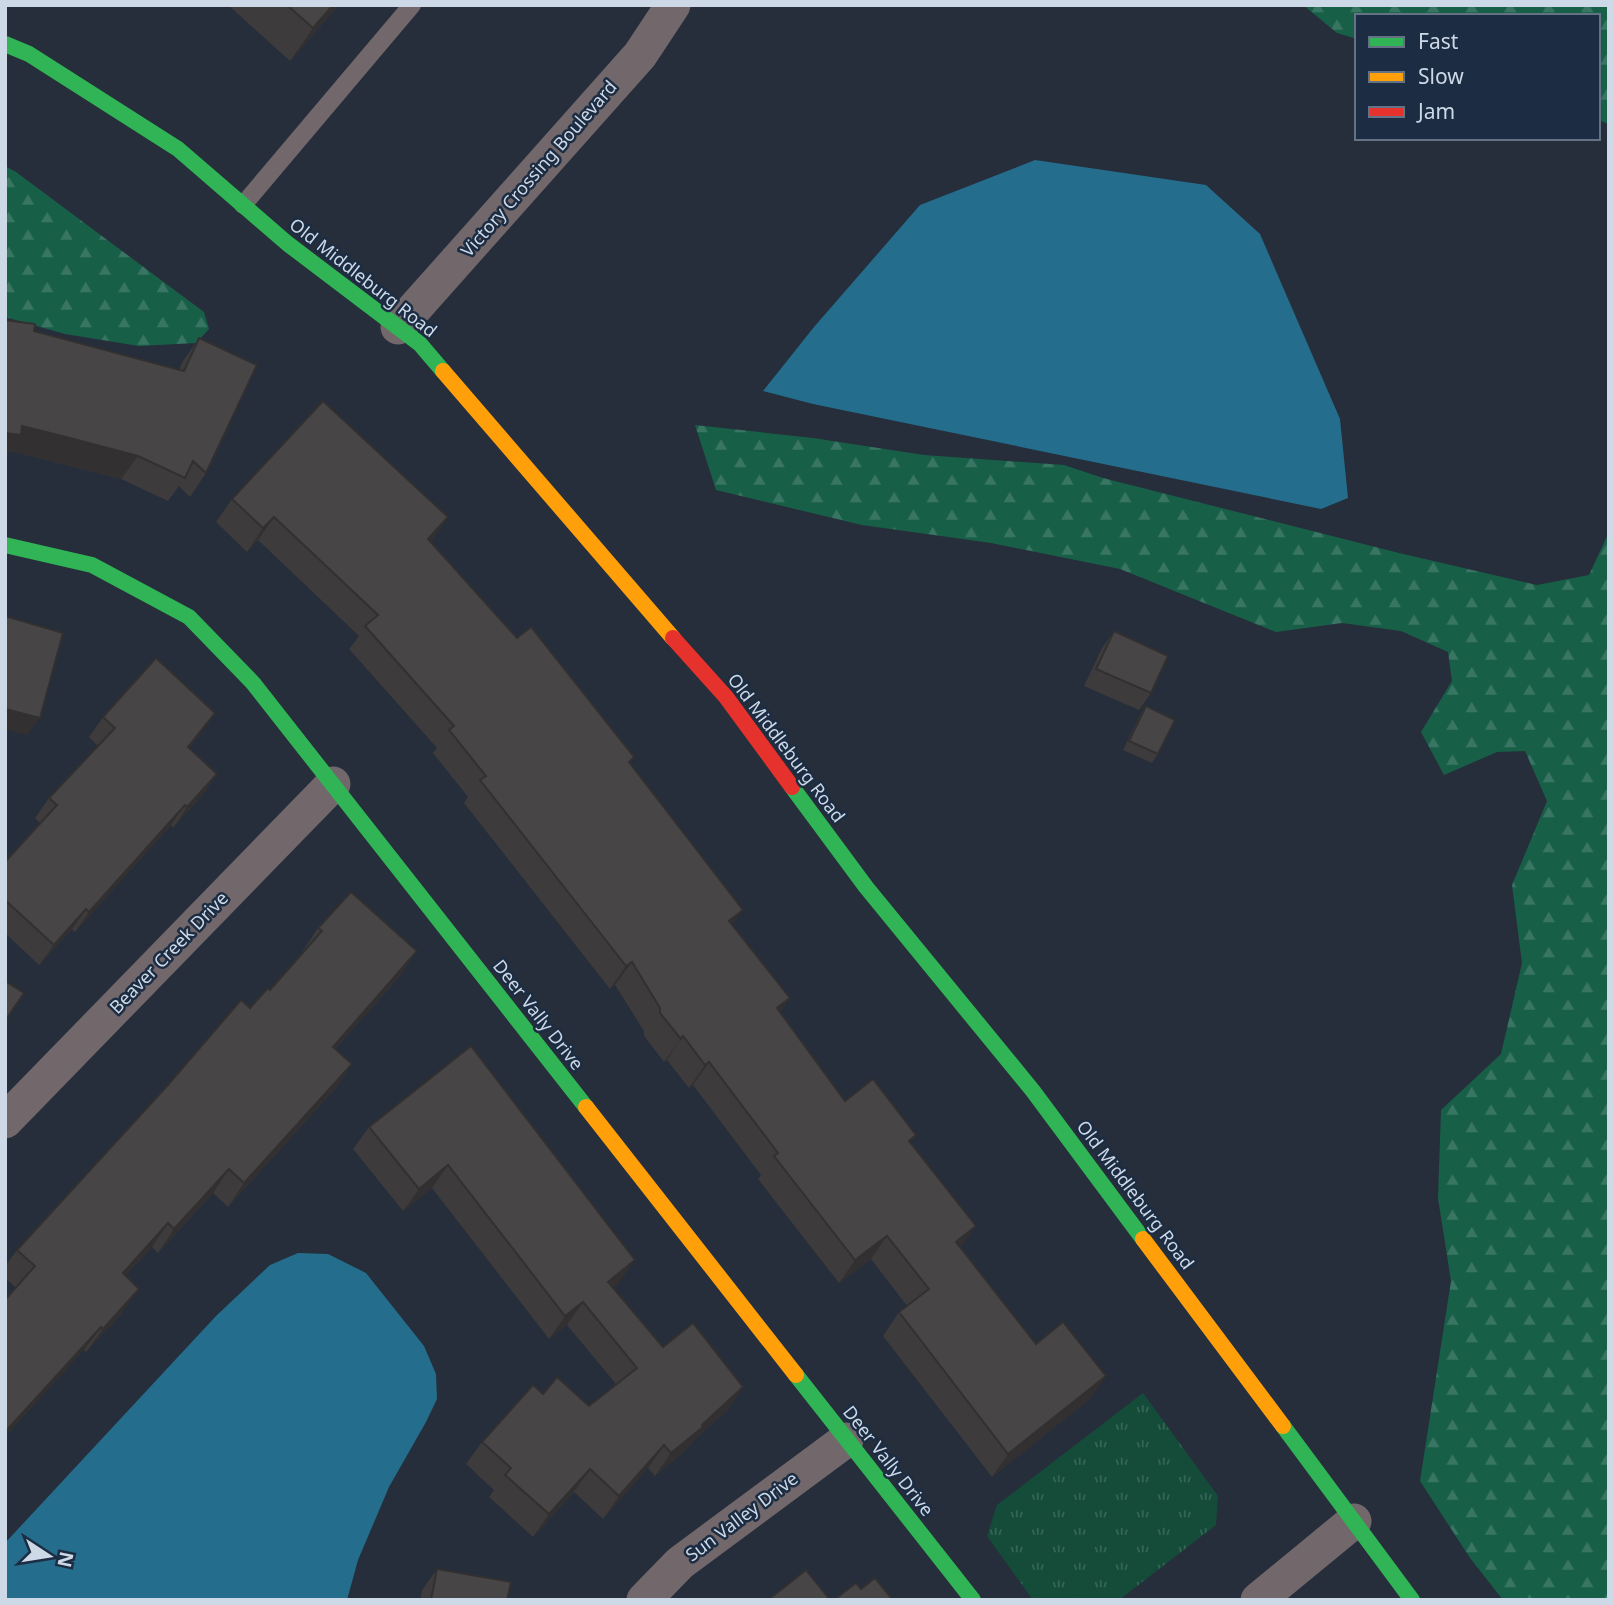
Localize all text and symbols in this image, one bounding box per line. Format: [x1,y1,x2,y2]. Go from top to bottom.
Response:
legend [1355,14,1600,140]
text: Fast [1418,27,1459,55]
text: Slow [1418,62,1464,90]
street label: Victory Crossing Boulevard [455,75,622,262]
text: Jam [1416,97,1455,125]
street label: Old Middleburg Road [285,212,442,342]
street label: Old Middleburg Road [723,668,851,827]
street label: Beaver Creek Drive [104,886,233,1019]
street label: Deer Vally Drive [488,954,589,1074]
street label: Old Middleburg Road [1072,1115,1200,1274]
street label: Deer Vally Drive [838,1400,939,1520]
street label: Sun Valley Drive [680,1466,802,1566]
north arrow [14,1521,84,1591]
text: N [51,1549,80,1570]

